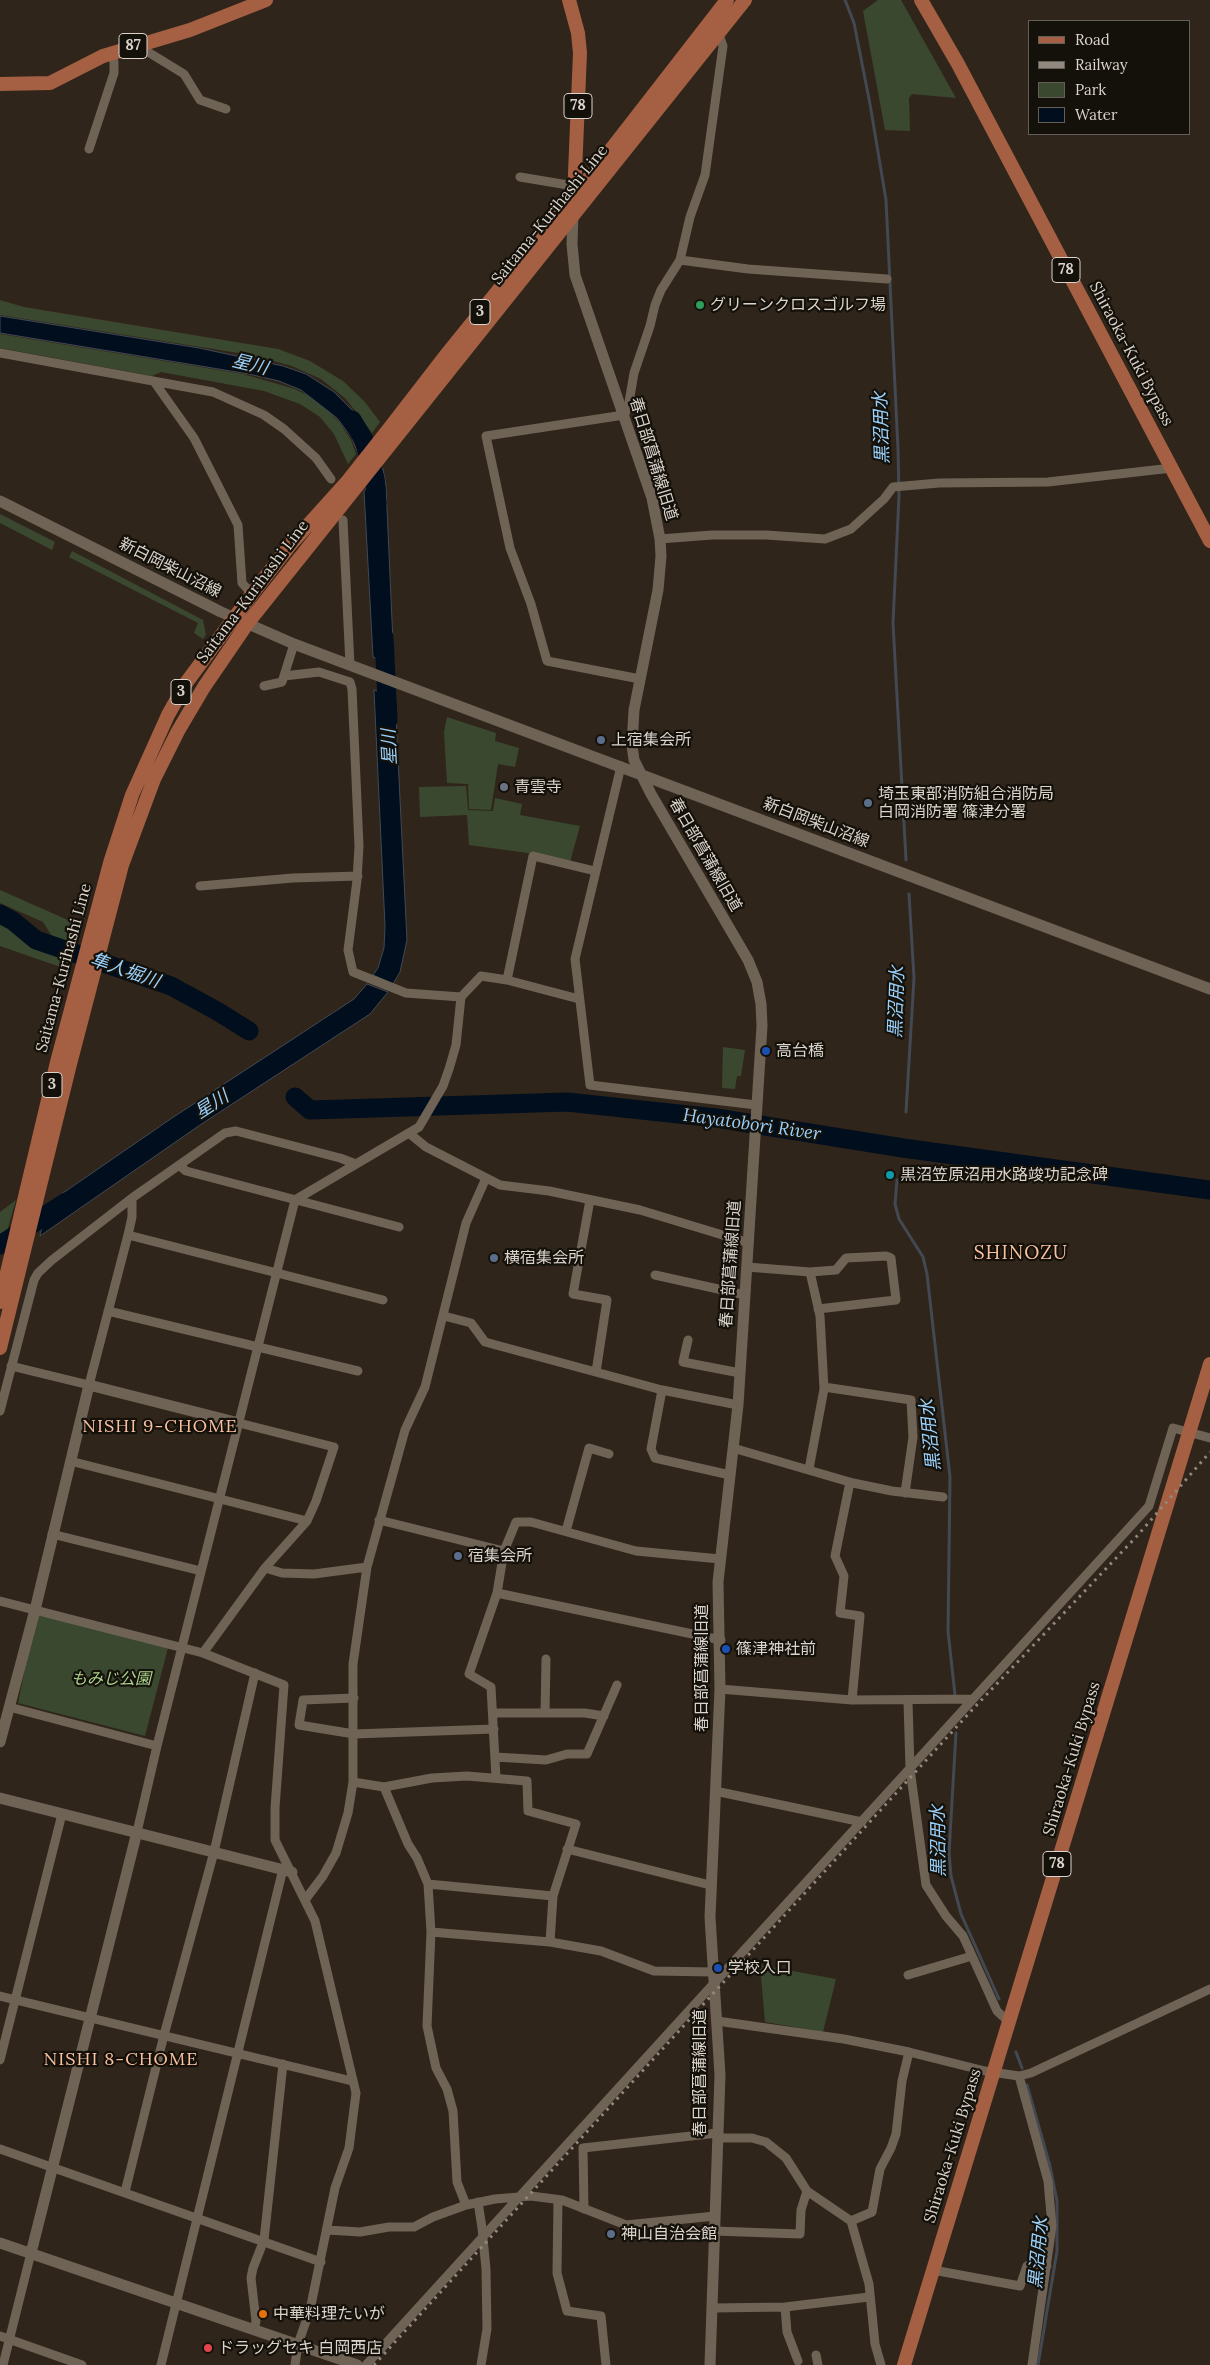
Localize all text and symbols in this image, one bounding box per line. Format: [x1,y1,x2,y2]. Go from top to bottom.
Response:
legend [1028,20,1190,135]
text: Road [1075,30,1110,49]
road number: 87 [119,34,147,58]
text: Railway [1075,55,1128,74]
text: Park [1075,80,1106,99]
road number: 78 [564,94,592,118]
text: Water [1075,105,1117,124]
street label: Saitama-Kurihashi Line [488,141,612,289]
road number: 78 [1052,258,1080,282]
street label: Shiraoka-Kuki Bypass [1085,279,1177,429]
place label: グリーンクロスゴルフ場 [710,295,886,315]
marker: グリーンクロスゴルフ場 [694,299,706,311]
road number: 3 [470,300,490,324]
water label: 星川 [230,350,270,380]
water label: 黒沼用水 [870,392,894,464]
street label: 春日部菖蒲線旧道 [625,395,681,523]
street label: Saitama-Kurihashi Line [193,517,313,667]
street label: 新白岡柴山沼線 [116,534,224,602]
road number: 3 [171,680,191,704]
water label: 星川 [378,728,402,766]
place label: 上宿集会所 [611,730,691,750]
marker: 上宿集会所 [595,734,607,746]
place label: 青雲寺 [514,777,562,797]
marker: 青雲寺 [498,781,510,793]
place label: 埼玉東部消防組合消防局 白岡消防署 篠津分署 [878,784,1054,822]
street label: 新白岡柴山沼線 [760,794,872,852]
street label: 春日部菖蒲線旧道 [665,795,745,915]
marker: 埼玉東部消防組合消防局 白岡消防署 篠津分署 [862,797,874,809]
street label: Saitama-Kurihashi Line [32,881,96,1055]
water label: 隼人堀川 [87,949,163,993]
water label: 黒沼用水 [885,966,909,1038]
place label: 高台橋 [776,1041,824,1061]
marker: 高台橋 [760,1045,772,1057]
road number: 3 [42,1072,62,1098]
water label: 星川 [191,1086,233,1124]
water label: Hayatobori River [682,1105,822,1145]
place label: 黒沼笠原沼用水路竣功記念碑 [900,1165,1108,1185]
marker: 黒沼笠原沼用水路竣功記念碑 [884,1169,896,1181]
street label: 春日部菖蒲線旧道 [717,1199,745,1329]
district label: SHINOZU [973,1243,1069,1265]
place label: 横宿集会所 [504,1248,584,1268]
marker: 横宿集会所 [488,1252,500,1264]
water label: 黒沼用水 [916,1398,946,1472]
district label: NISHI 9-CHOME [81,1416,239,1438]
place label: 宿集会所 [468,1546,532,1566]
marker: 宿集会所 [452,1550,464,1562]
street label: 春日部菖蒲線旧道 [692,1604,712,1732]
place label: 篠津神社前 [736,1639,816,1659]
marker: 篠津神社前 [720,1643,732,1655]
park label: もみじ公園 [71,1669,151,1689]
street label: Shiraoka-Kuki Bypass [1039,1679,1105,1839]
water label: 黒沼用水 [928,1805,950,1877]
road number: 78 [1043,1852,1071,1876]
place label: 学校入口 [728,1958,792,1978]
marker: 学校入口 [712,1962,724,1974]
street label: 春日部菖蒲線旧道 [690,2009,710,2137]
district label: NISHI 8-CHOME [42,2049,200,2071]
street label: Shiraoka-Kuki Bypass [920,2066,986,2226]
water label: 黒沼用水 [1025,2216,1053,2290]
place label: 神山自治会館 [621,2224,717,2244]
marker: 神山自治会館 [605,2228,617,2240]
place label: 中華料理たいが [273,2304,385,2324]
marker: 中華料理たいが [257,2308,269,2320]
place label: ドラッグセキ 白岡西店 [218,2338,382,2358]
marker: ドラッグセキ 白岡西店 [202,2342,214,2354]

